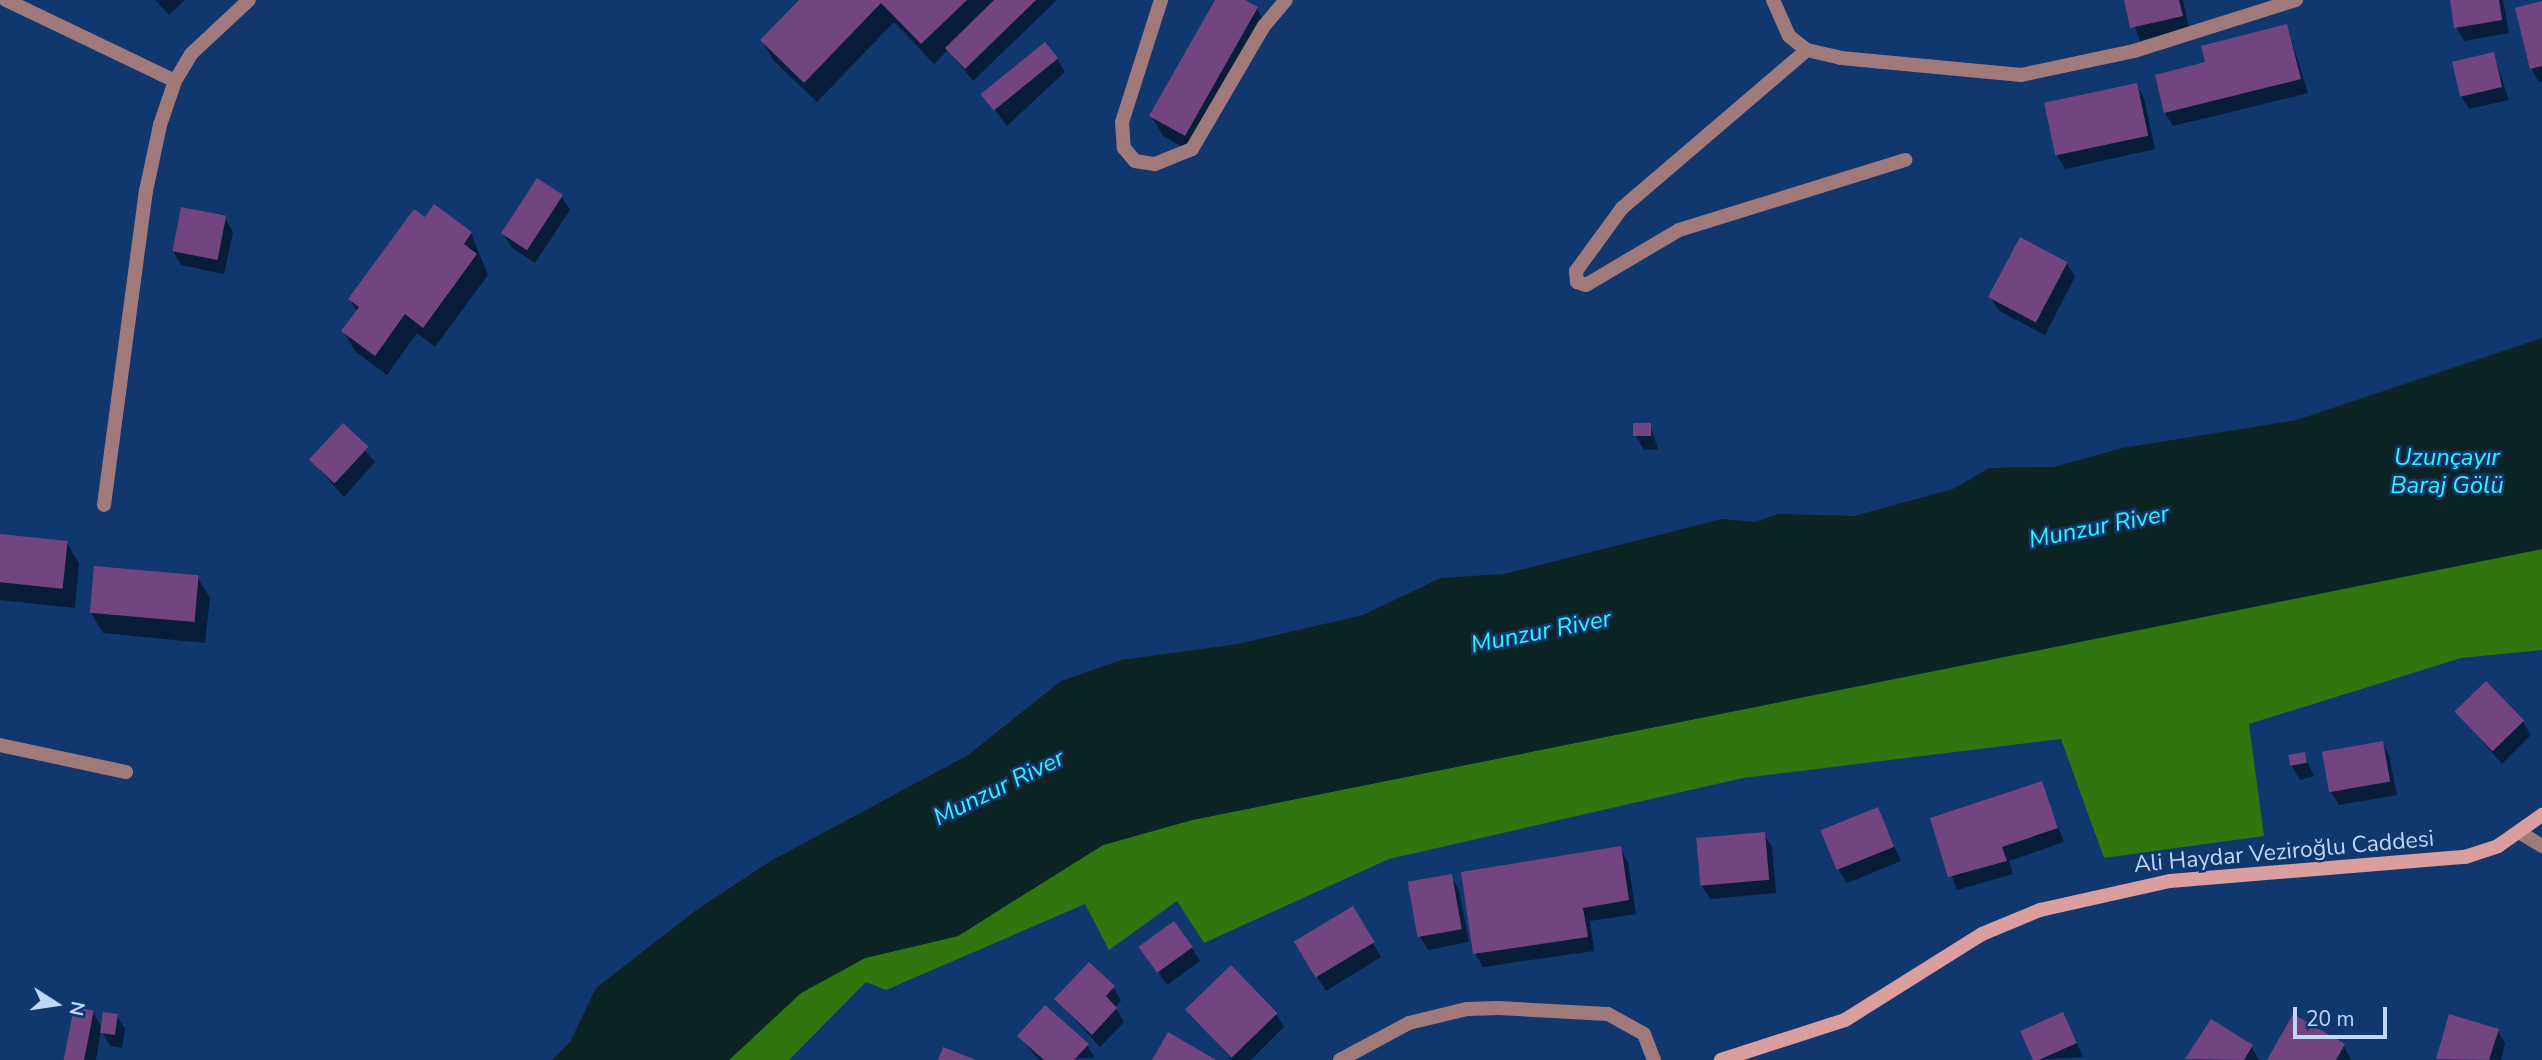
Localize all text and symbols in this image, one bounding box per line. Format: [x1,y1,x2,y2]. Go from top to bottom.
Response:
water label: Uzunçayır Baraj Gölü [2390,444,2504,500]
water label: Munzur River [2026,499,2172,555]
water label: Munzur River [1468,604,1614,660]
water label: Munzur River [929,744,1069,832]
street label: Ali Haydar Veziroğlu Caddesi [2133,825,2435,879]
north arrow [21,969,91,1039]
scale bar [2297,993,2392,1038]
text: N [62,999,91,1018]
text: 20 m [2306,1005,2355,1033]

